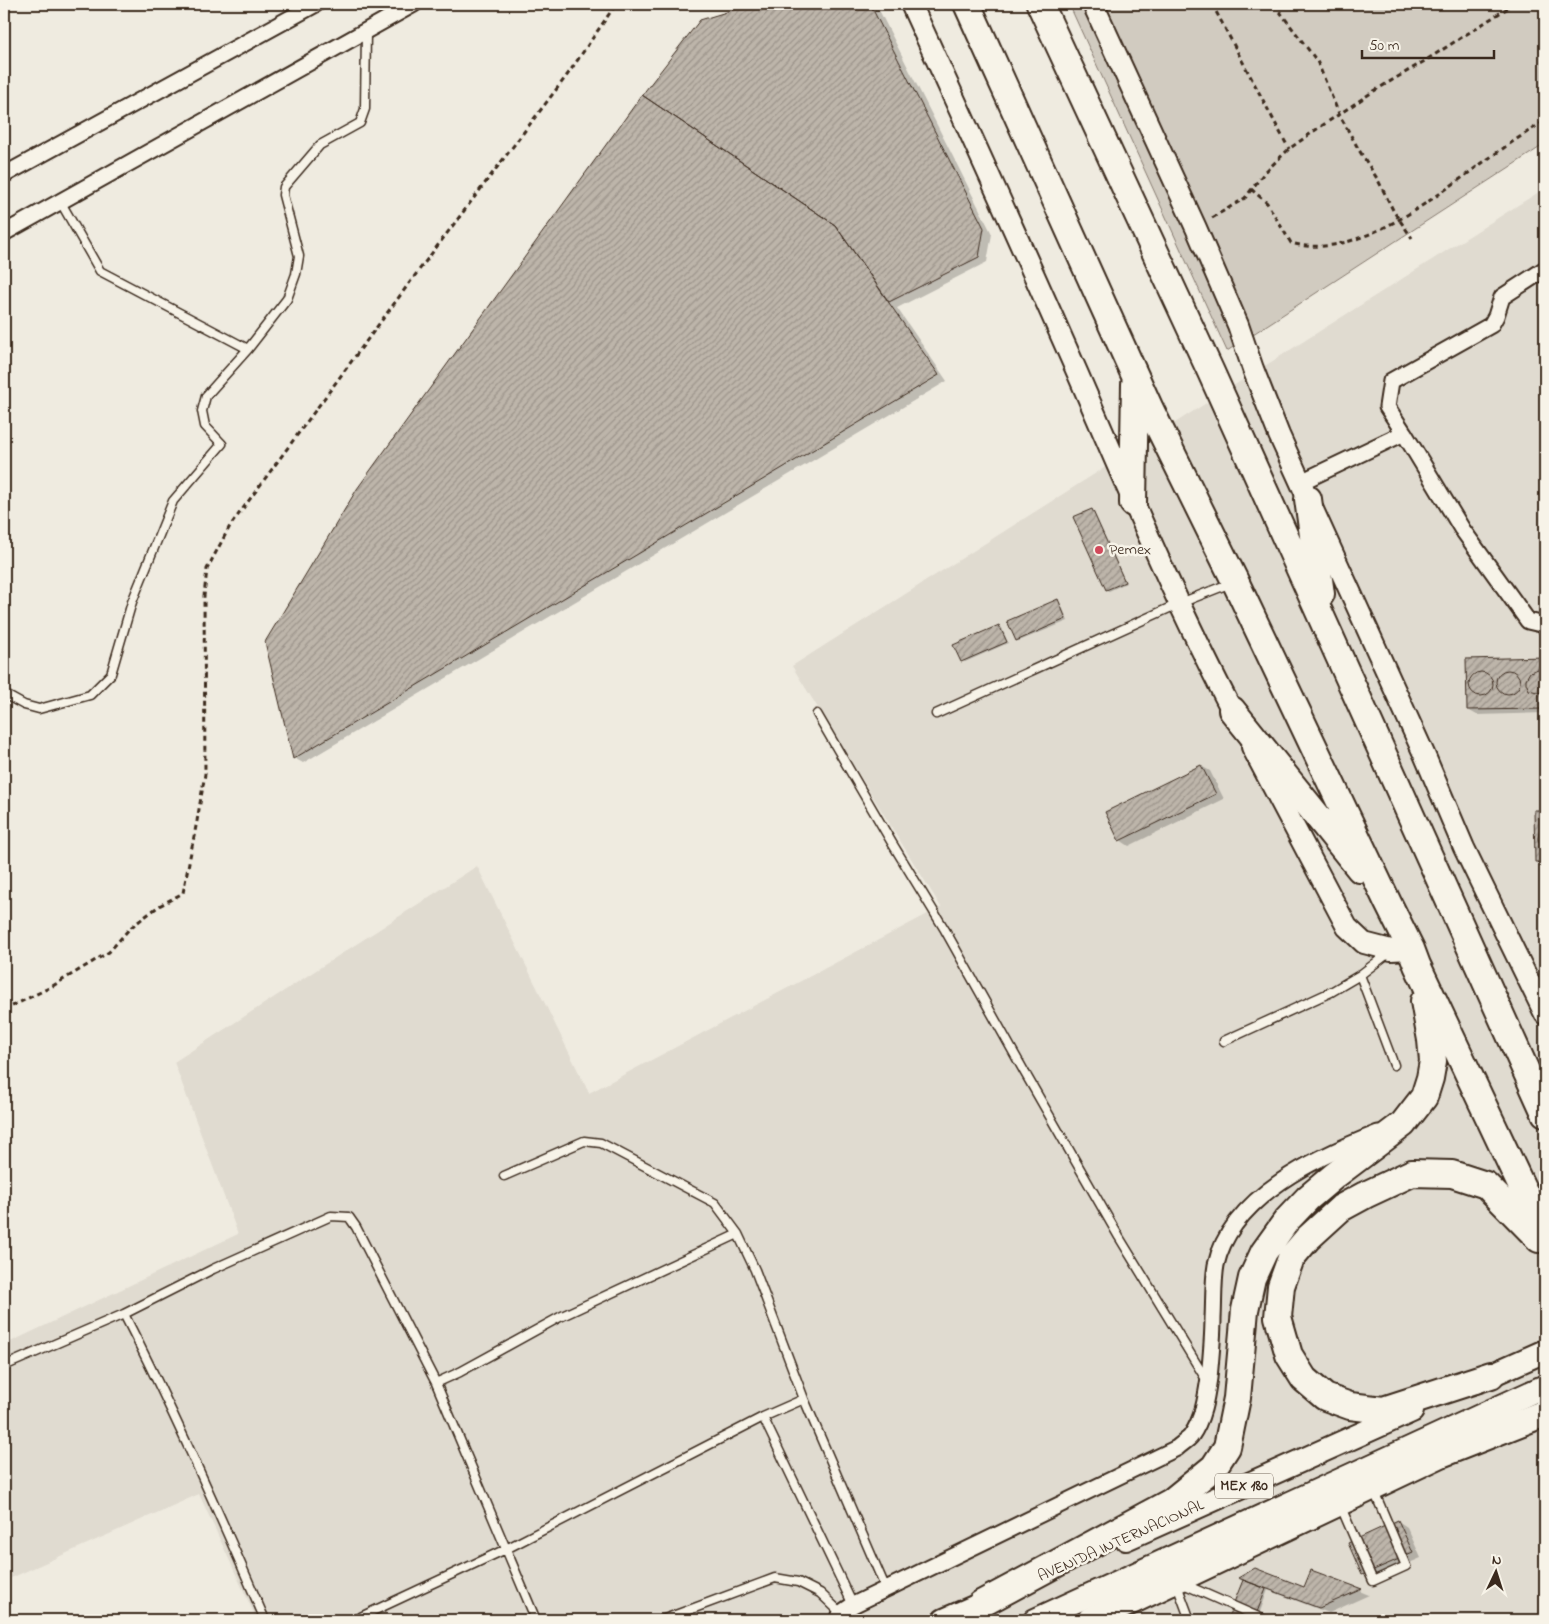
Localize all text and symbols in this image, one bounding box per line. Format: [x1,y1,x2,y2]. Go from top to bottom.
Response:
scale bar [1362,28,1494,60]
text: 50 m [1369,35,1400,57]
place label: Pemex [1109,538,1151,562]
marker: Pemex [1093,544,1105,556]
road number: MEX 180 [1215,1474,1273,1498]
street label: AVENIDA INTERNACIONAL [1034,1493,1208,1589]
north arrow [1472,1546,1522,1596]
text: N [1491,1550,1502,1571]

